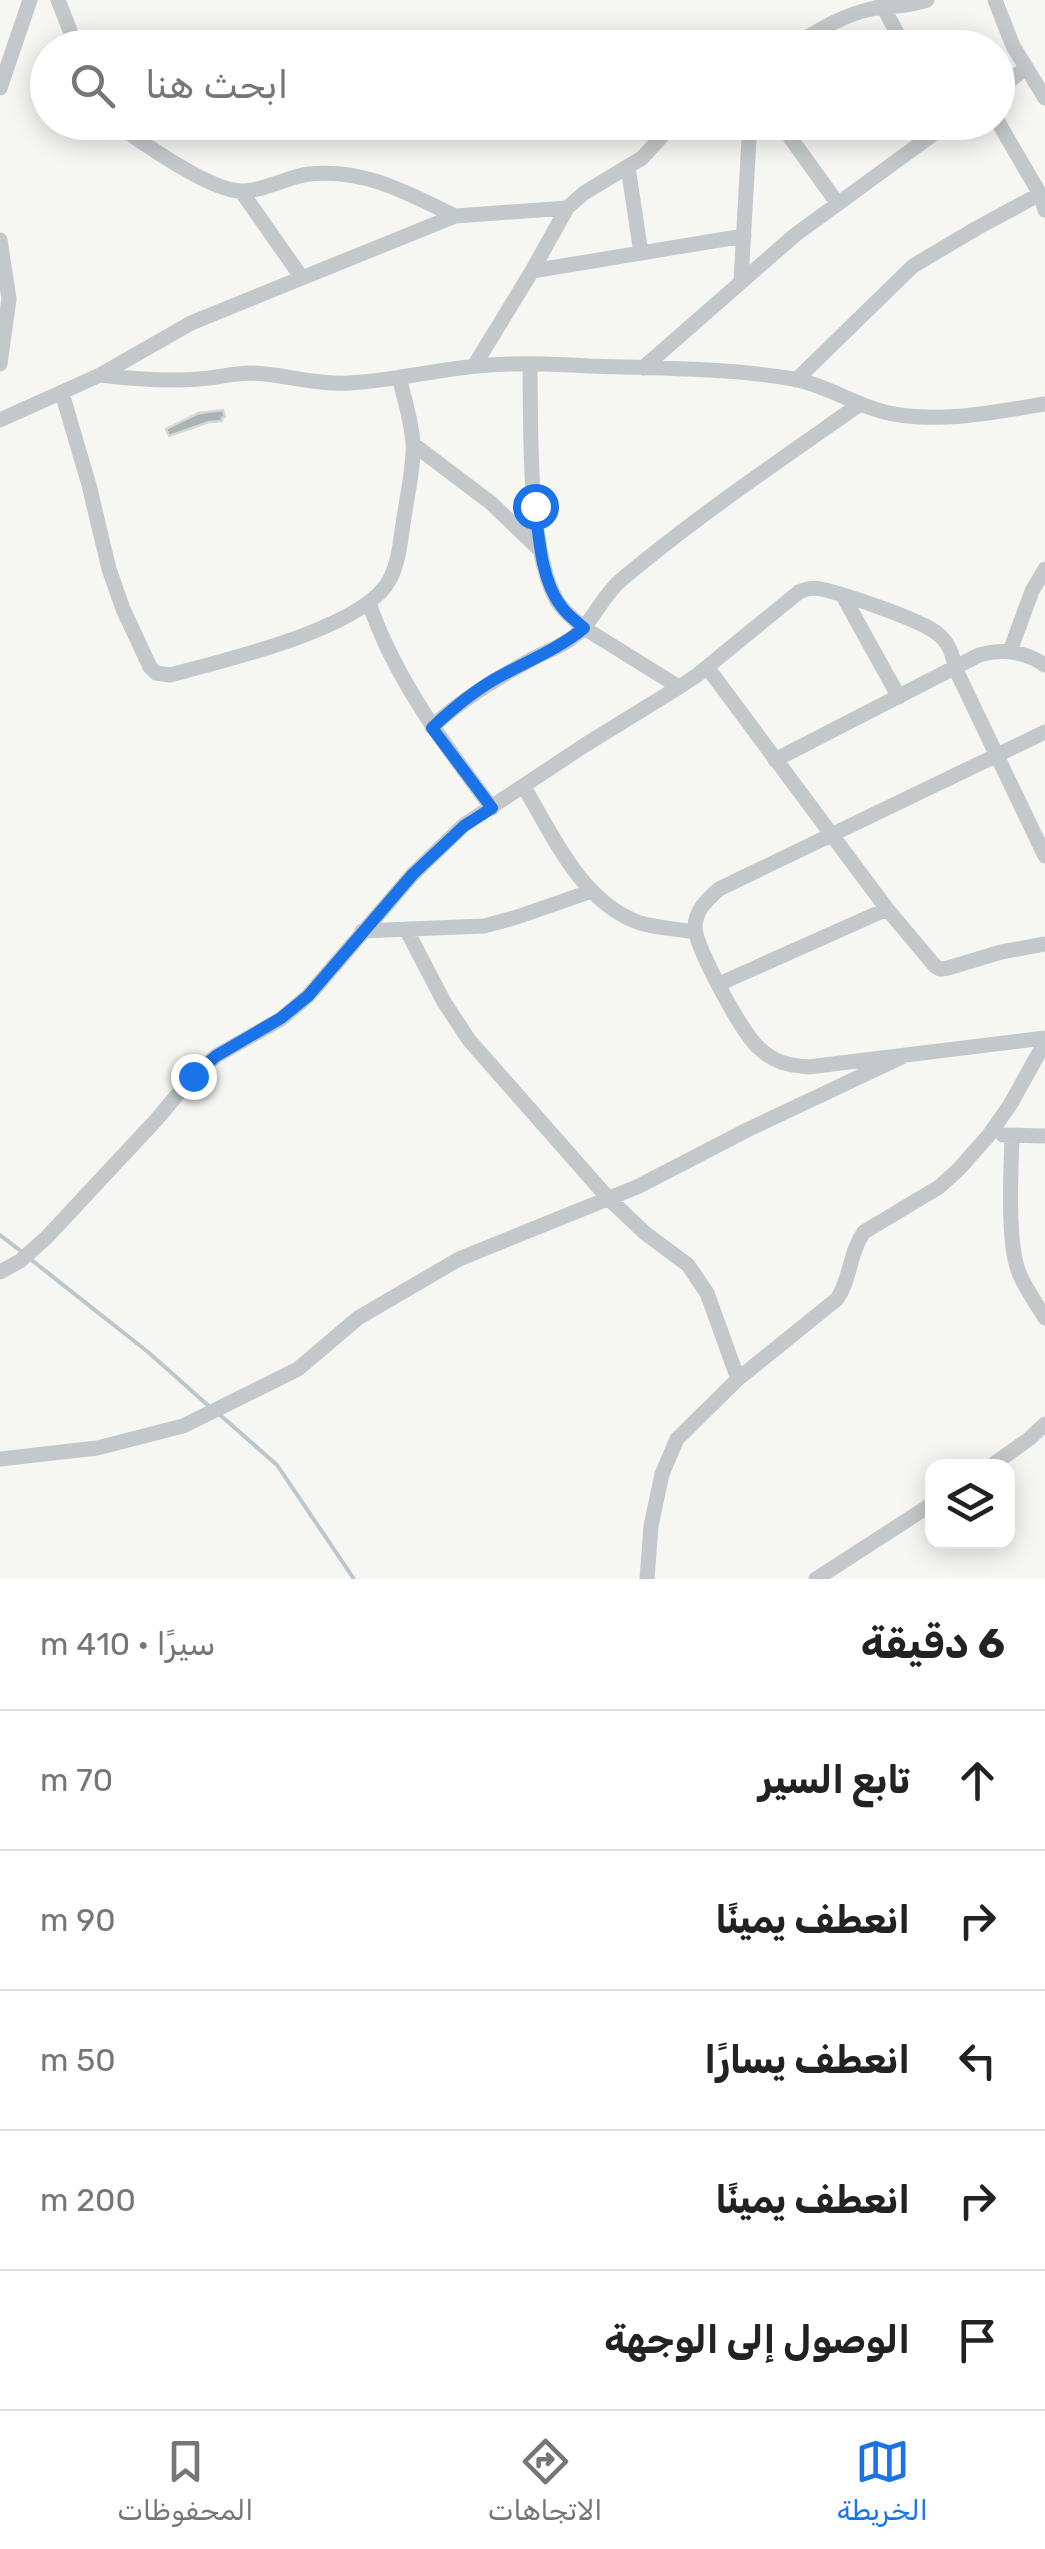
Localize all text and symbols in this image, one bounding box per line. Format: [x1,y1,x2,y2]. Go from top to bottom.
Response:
search box [30,30,1015,140]
icon: search [65,58,120,113]
text: ابحث هنا [145,62,288,108]
route start [513,484,559,530]
route end [171,1054,217,1100]
map controls [925,1459,1015,1549]
button: layers [925,1459,1015,1549]
text: 6 دقيقة [861,1619,1005,1669]
text: سيرًا · 410 m [40,1625,216,1663]
icon: ahead [950,1753,1005,1808]
text: تابع السير [758,1757,910,1803]
text: 70 m [40,1761,113,1799]
icon: right [950,1893,1005,1948]
text: انعطف يمينًا [715,1897,910,1943]
text: 90 m [40,1901,116,1939]
icon: left [950,2033,1005,2088]
text: انعطف يسارًا [704,2037,910,2083]
text: 50 m [40,2041,116,2079]
icon: right [950,2173,1005,2228]
text: انعطف يمينًا [715,2177,910,2223]
text: 200 m [40,2181,136,2219]
icon: arrive [950,2313,1005,2368]
text: الوصول إلى الوجهة [604,2317,910,2363]
tab: المحفوظات [117,2434,253,2527]
tab: الاتجاهات [488,2434,602,2527]
tab: الخريطة [837,2434,928,2527]

